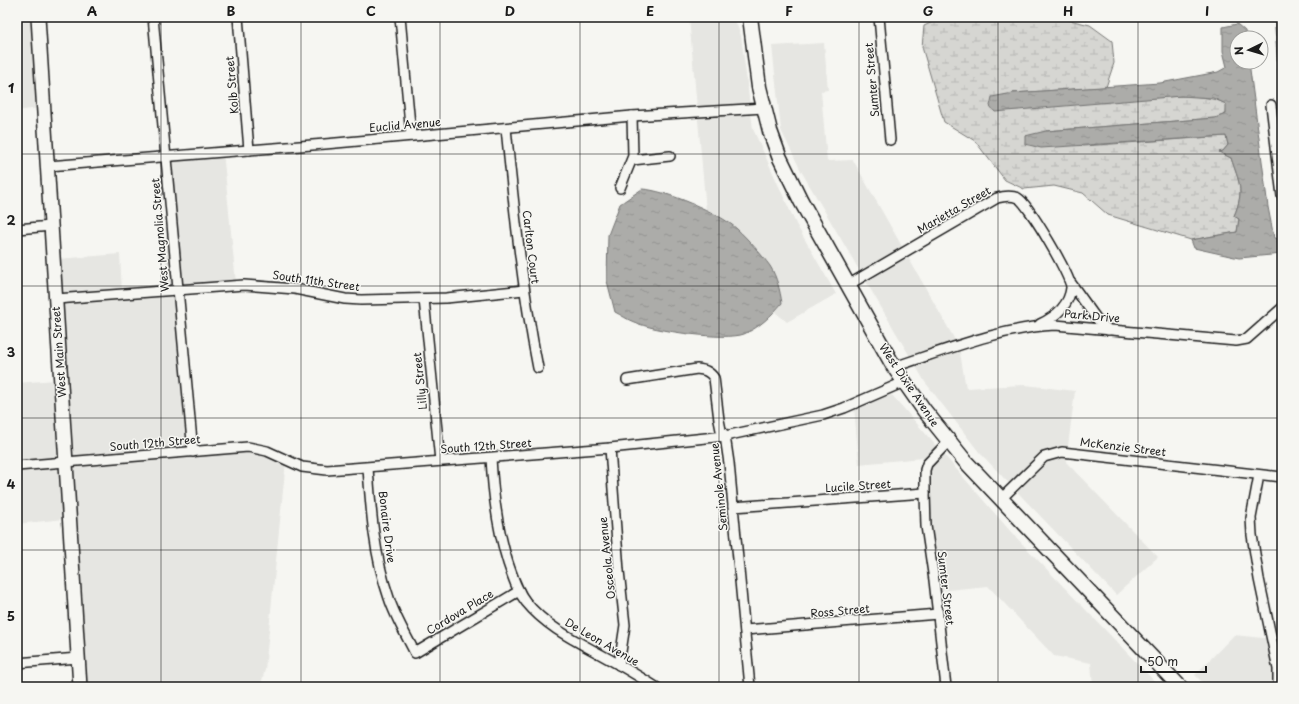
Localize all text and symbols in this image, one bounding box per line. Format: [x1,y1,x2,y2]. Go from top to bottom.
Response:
text: A [87,1,97,20]
text: B [227,1,236,20]
text: C [366,1,376,20]
text: D [505,1,515,20]
text: E [646,1,654,20]
text: F [785,1,793,20]
text: G [923,1,933,20]
text: H [1063,1,1073,20]
text: I [1205,1,1209,20]
north arrow [1229,30,1269,70]
street label: Sumter Street [860,42,883,118]
text: N [1230,46,1247,56]
street label: Kolb Street [220,55,243,115]
text: 1 [8,78,14,97]
street label: Euclid Avenue [368,113,442,136]
street label: West Magnolia Street [146,177,173,293]
street label: Marietta Street [914,181,994,238]
street label: Carlton Court [519,209,544,285]
text: 2 [6,210,16,229]
street label: South 11th Street [271,266,361,295]
street label: West Main Street [47,305,70,398]
street label: Park Drive [1063,305,1121,326]
street label: West Dixie Avenue [875,340,944,430]
text: 3 [7,342,16,361]
street label: Lilly Street [408,351,431,411]
street label: South 12th Street [109,430,201,455]
street label: McKenzie Street [1079,433,1168,460]
street label: South 12th Street [440,434,532,457]
street label: Seminole Avenue [705,442,732,532]
text: 4 [7,474,16,493]
street label: Lucile Street [825,475,891,496]
street label: Bonaire Drive [375,490,400,564]
street label: Osceola Avenue [594,516,619,600]
street label: Sumter Street [934,550,959,626]
street label: Cordova Place [423,585,497,638]
street label: Ross Street [810,599,871,622]
text: 5 [7,606,15,625]
street label: De Leon Avenue [562,613,643,670]
scale bar [1141,648,1206,674]
text: 50 m [1147,652,1178,670]

